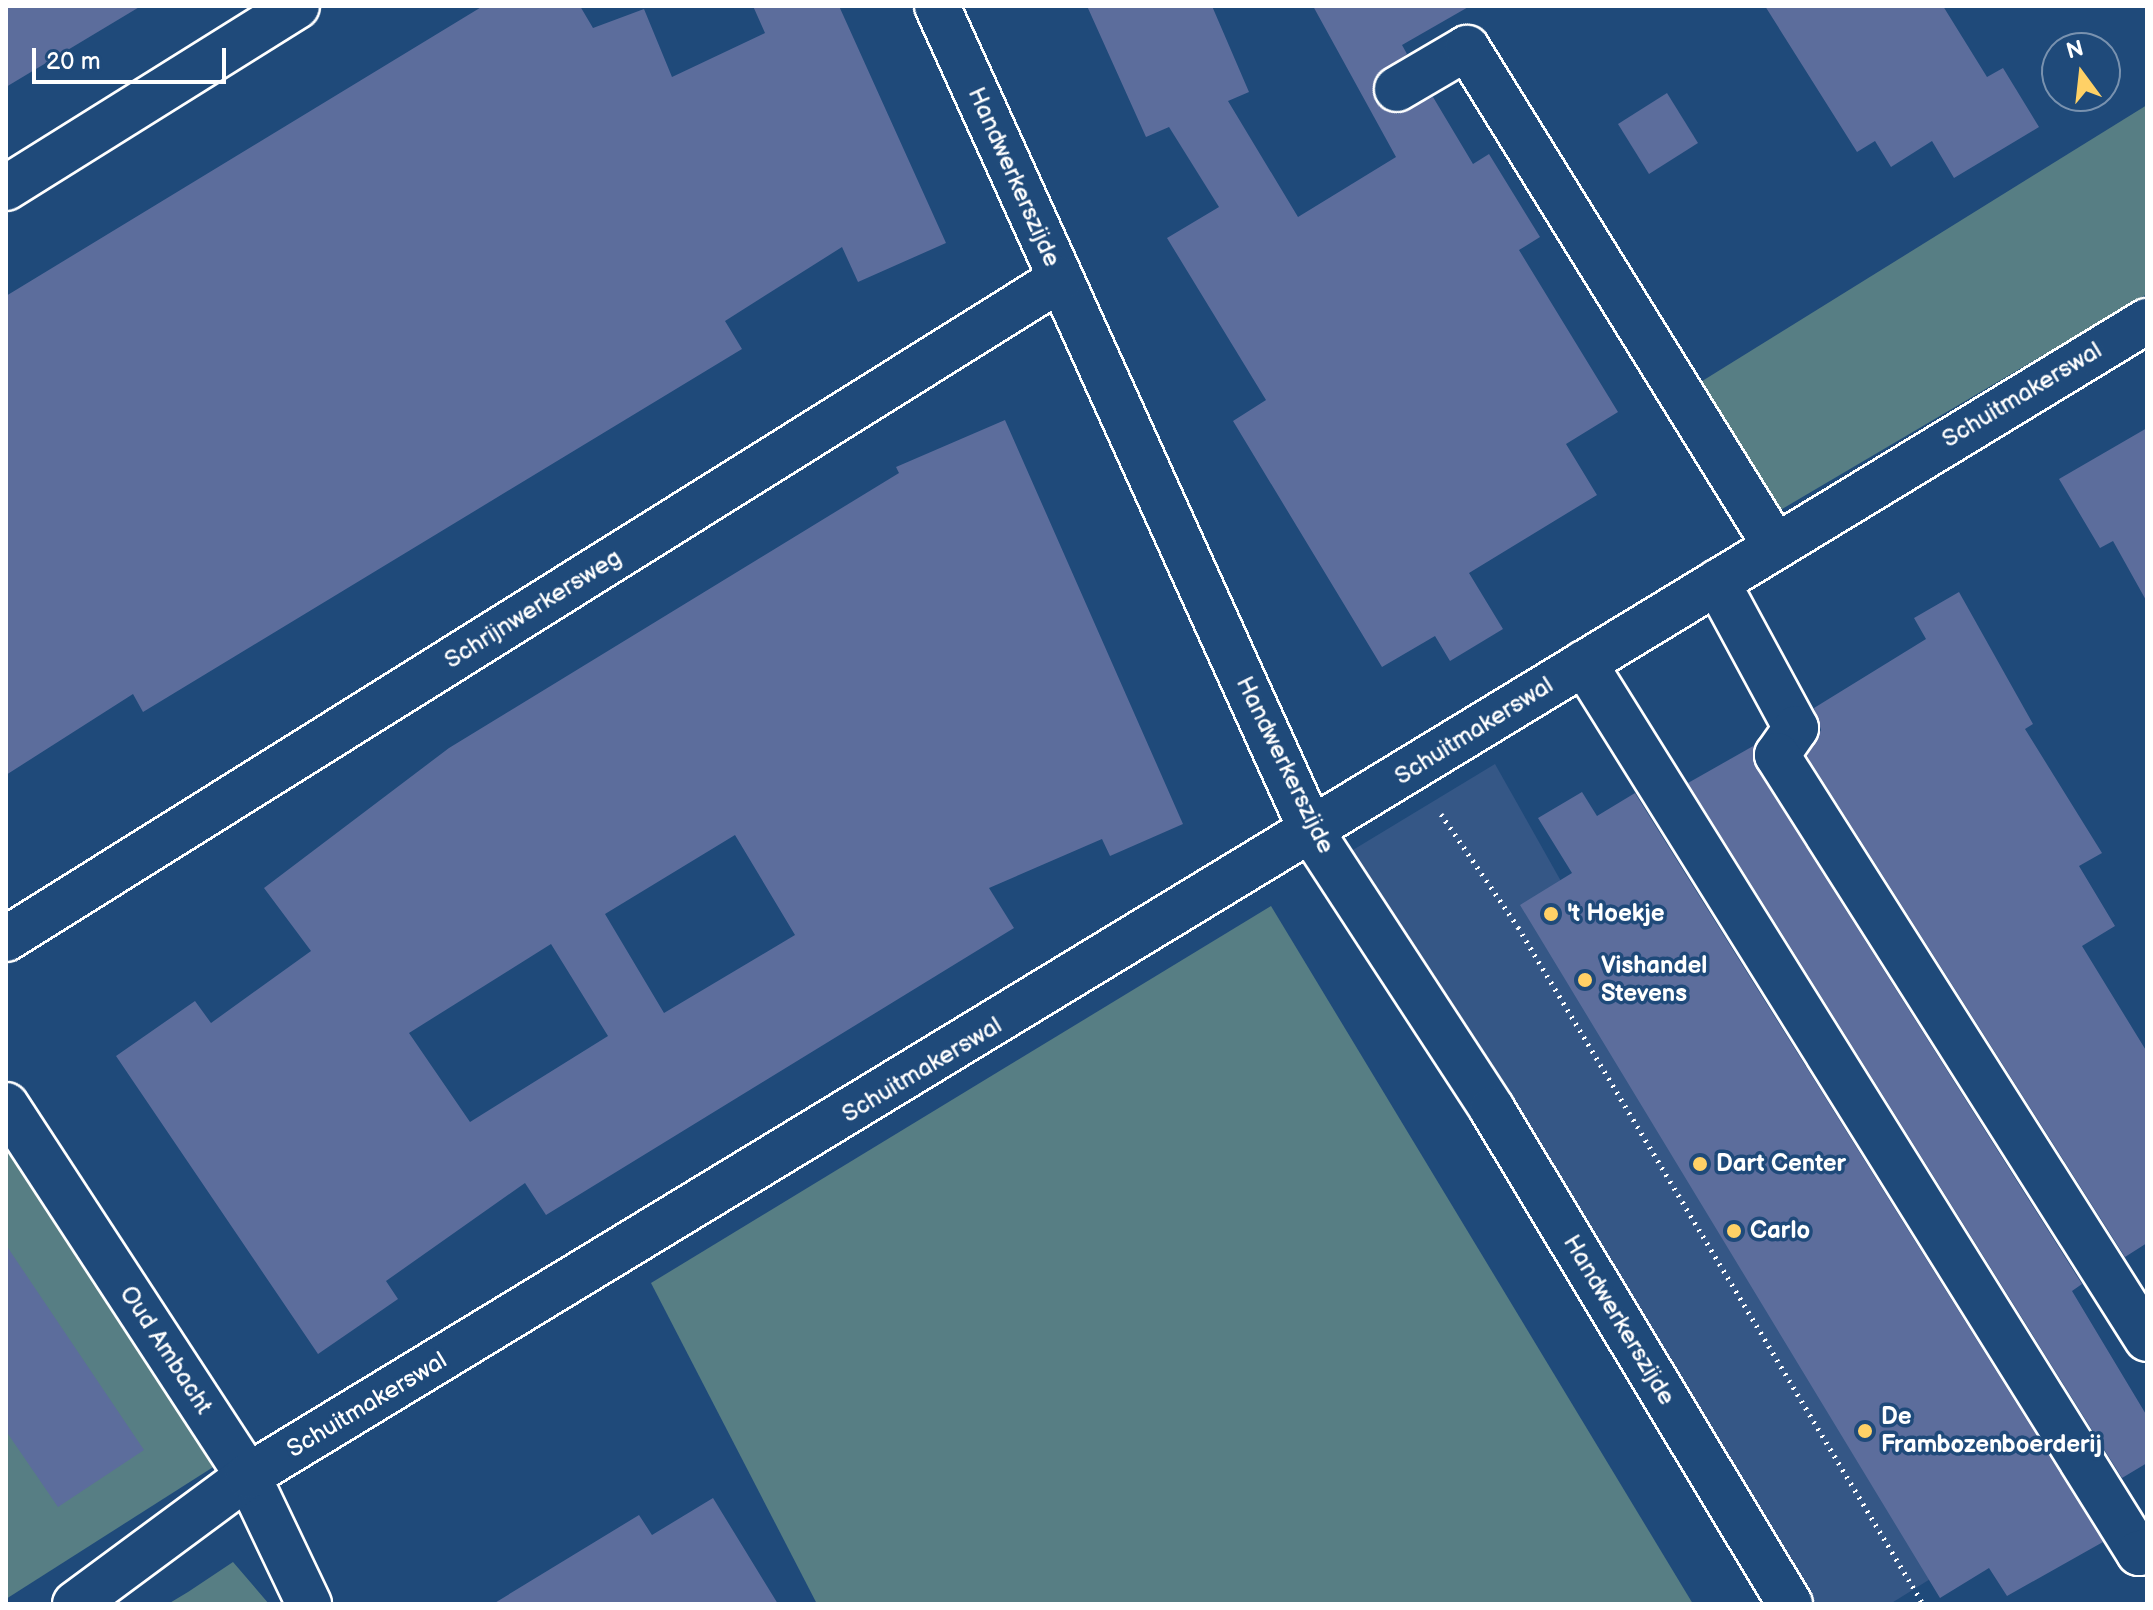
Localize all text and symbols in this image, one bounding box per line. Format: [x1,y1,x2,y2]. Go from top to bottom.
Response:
scale bar [36,32,230,82]
north arrow [2041,32,2121,112]
text: N [2064,35,2087,65]
text: 20 m [46,47,101,76]
street label: Handwerkerszijde [962,83,1066,271]
street label: Schuitmakerswal [1937,336,2107,454]
street label: Schrijnwerkersweg [439,543,627,675]
street label: Schuitmakerswal [1390,671,1558,791]
street label: Handwerkerszijde [1230,672,1340,858]
place label: 't Hoekje [1567,900,1664,928]
marker: 't Hoekje [1542,905,1560,923]
place label: Vishandel Stevens [1601,952,1707,1008]
marker: Vishandel Stevens [1576,971,1594,989]
street label: Schuitmakerswal [837,1011,1007,1129]
place label: Dart Center [1716,1150,1846,1178]
marker: Dart Center [1691,1155,1709,1173]
place label: Carlo [1750,1217,1810,1245]
marker: Carlo [1725,1222,1743,1240]
street label: Handwerkerszijde [1557,1230,1681,1410]
street label: Oud Ambacht [114,1280,218,1420]
street label: Schuitmakerswal [282,1346,452,1464]
place label: De Frambozenboerderij [1881,1403,2102,1459]
marker: De Frambozenboerderij [1856,1422,1874,1440]

